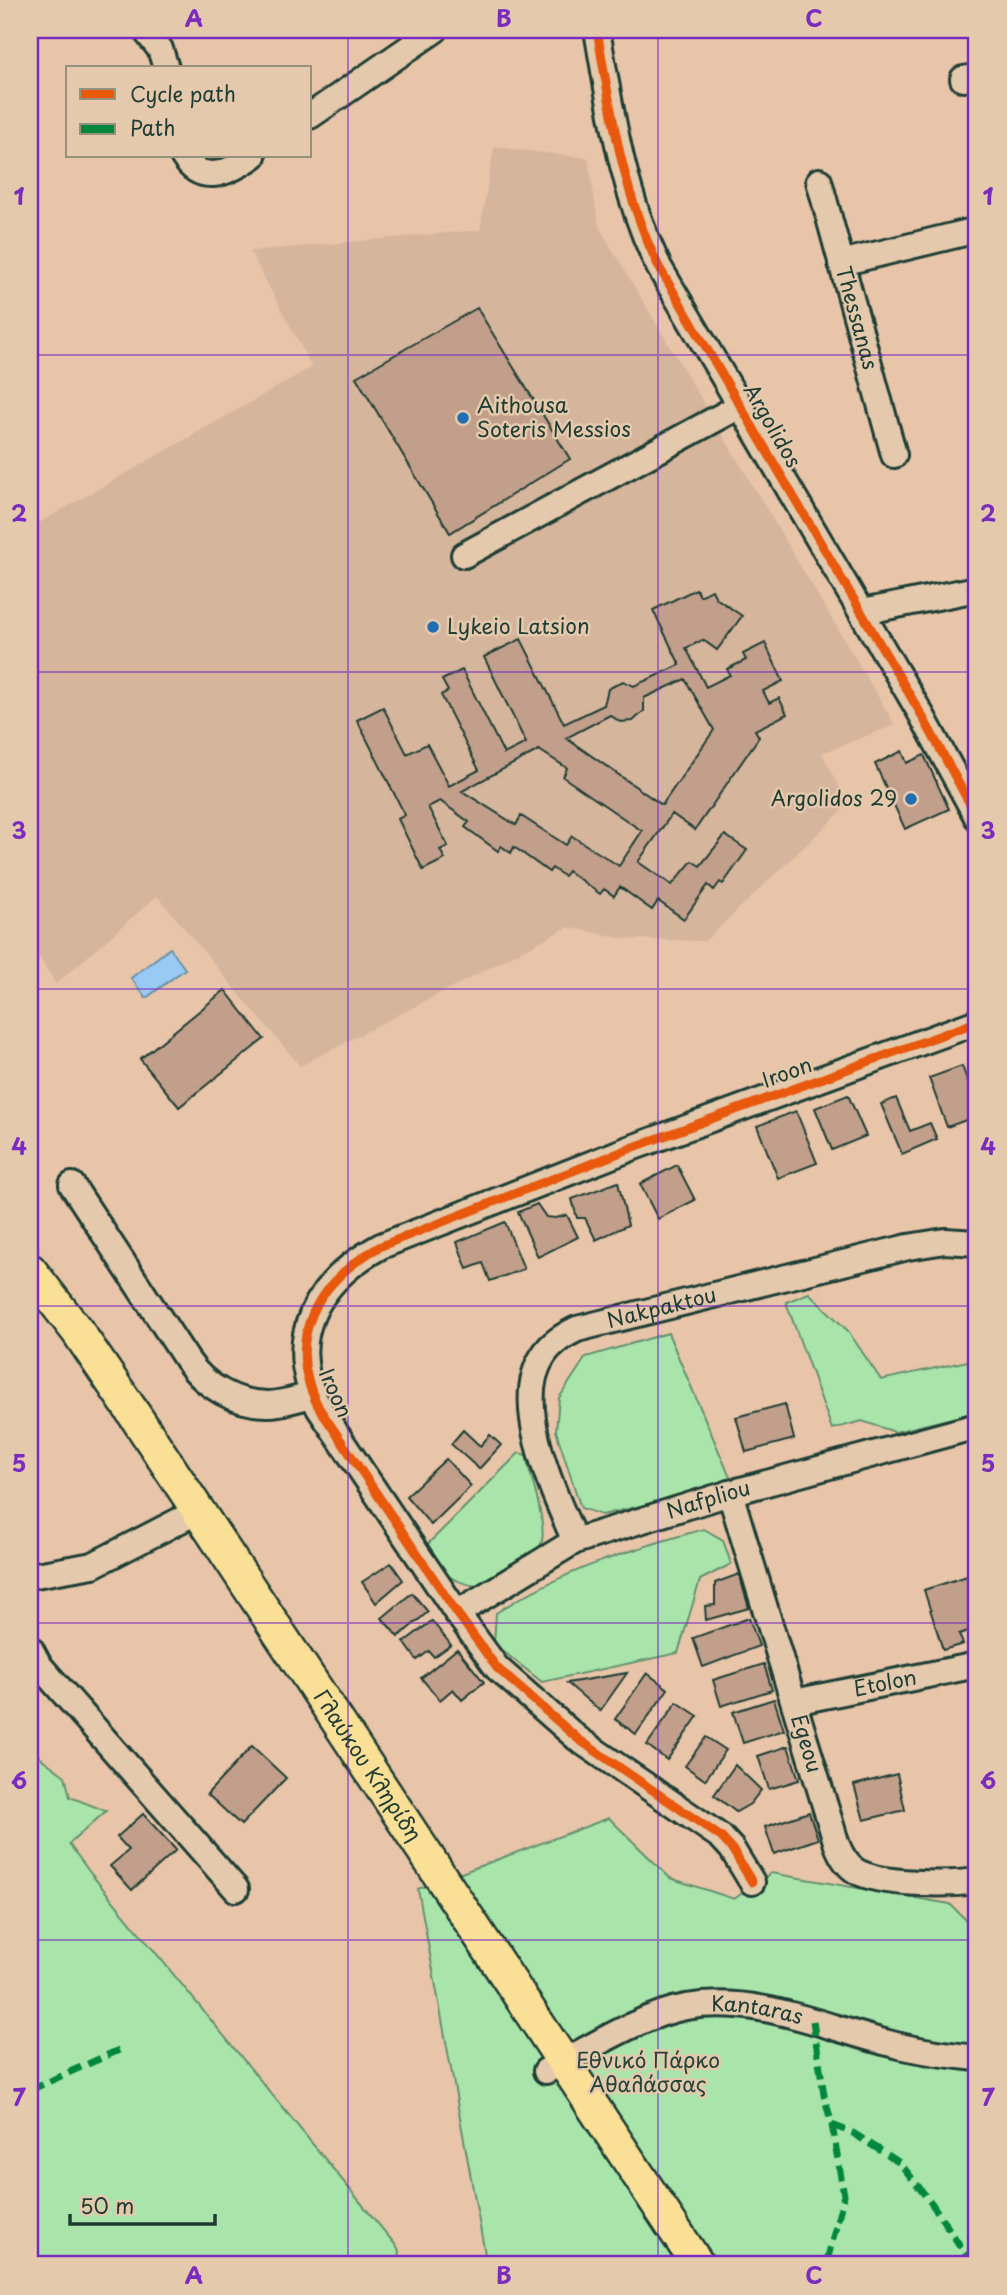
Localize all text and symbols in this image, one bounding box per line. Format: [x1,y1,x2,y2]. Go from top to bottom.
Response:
text: A [185,0,203,35]
text: B [496,0,512,35]
text: C [805,0,823,35]
legend [66,66,312,158]
text: Cycle path [130,77,236,109]
text: Path [130,111,175,143]
text: 1 [14,178,25,213]
text: 1 [983,178,994,213]
street label: Thessanas [829,262,888,373]
street label: Argolidos [737,377,811,473]
place label: Aithousa Soteris Messios [477,388,631,444]
marker: Aithousa Soteris Messios [455,410,471,426]
text: 2 [11,495,27,530]
text: 2 [980,495,996,530]
place label: Lykeio Latsion [447,609,590,641]
marker: Lykeio Latsion [425,619,441,635]
place label: Argolidos 29 [771,781,897,813]
marker: Argolidos 29 [903,791,919,807]
text: 3 [11,812,27,847]
text: 3 [980,812,996,847]
street label: Iroon [757,1047,816,1095]
text: 4 [11,1128,27,1163]
text: 4 [980,1128,996,1163]
street label: Nakpaktou [603,1277,719,1335]
street label: Iroon [312,1362,362,1422]
text: 5 [12,1445,26,1480]
text: 5 [981,1445,995,1480]
street label: Nafpliou [662,1470,754,1526]
street label: Etolon [850,1660,919,1704]
street label: Γλαύκου Κληρίδη [307,1683,431,1847]
street label: Egeou [784,1710,832,1776]
text: 6 [11,1762,27,1797]
text: 6 [980,1762,996,1797]
street label: Kantaras [711,1986,807,2031]
park label: Εθνικό Πάρκο Αθαλάσσας [576,2043,720,2099]
text: 7 [12,2079,26,2114]
text: 7 [981,2079,995,2114]
scale bar [70,2183,215,2227]
text: 50 m [80,2189,134,2221]
text: A [185,2257,203,2292]
text: B [496,2257,512,2292]
text: C [805,2257,823,2292]

